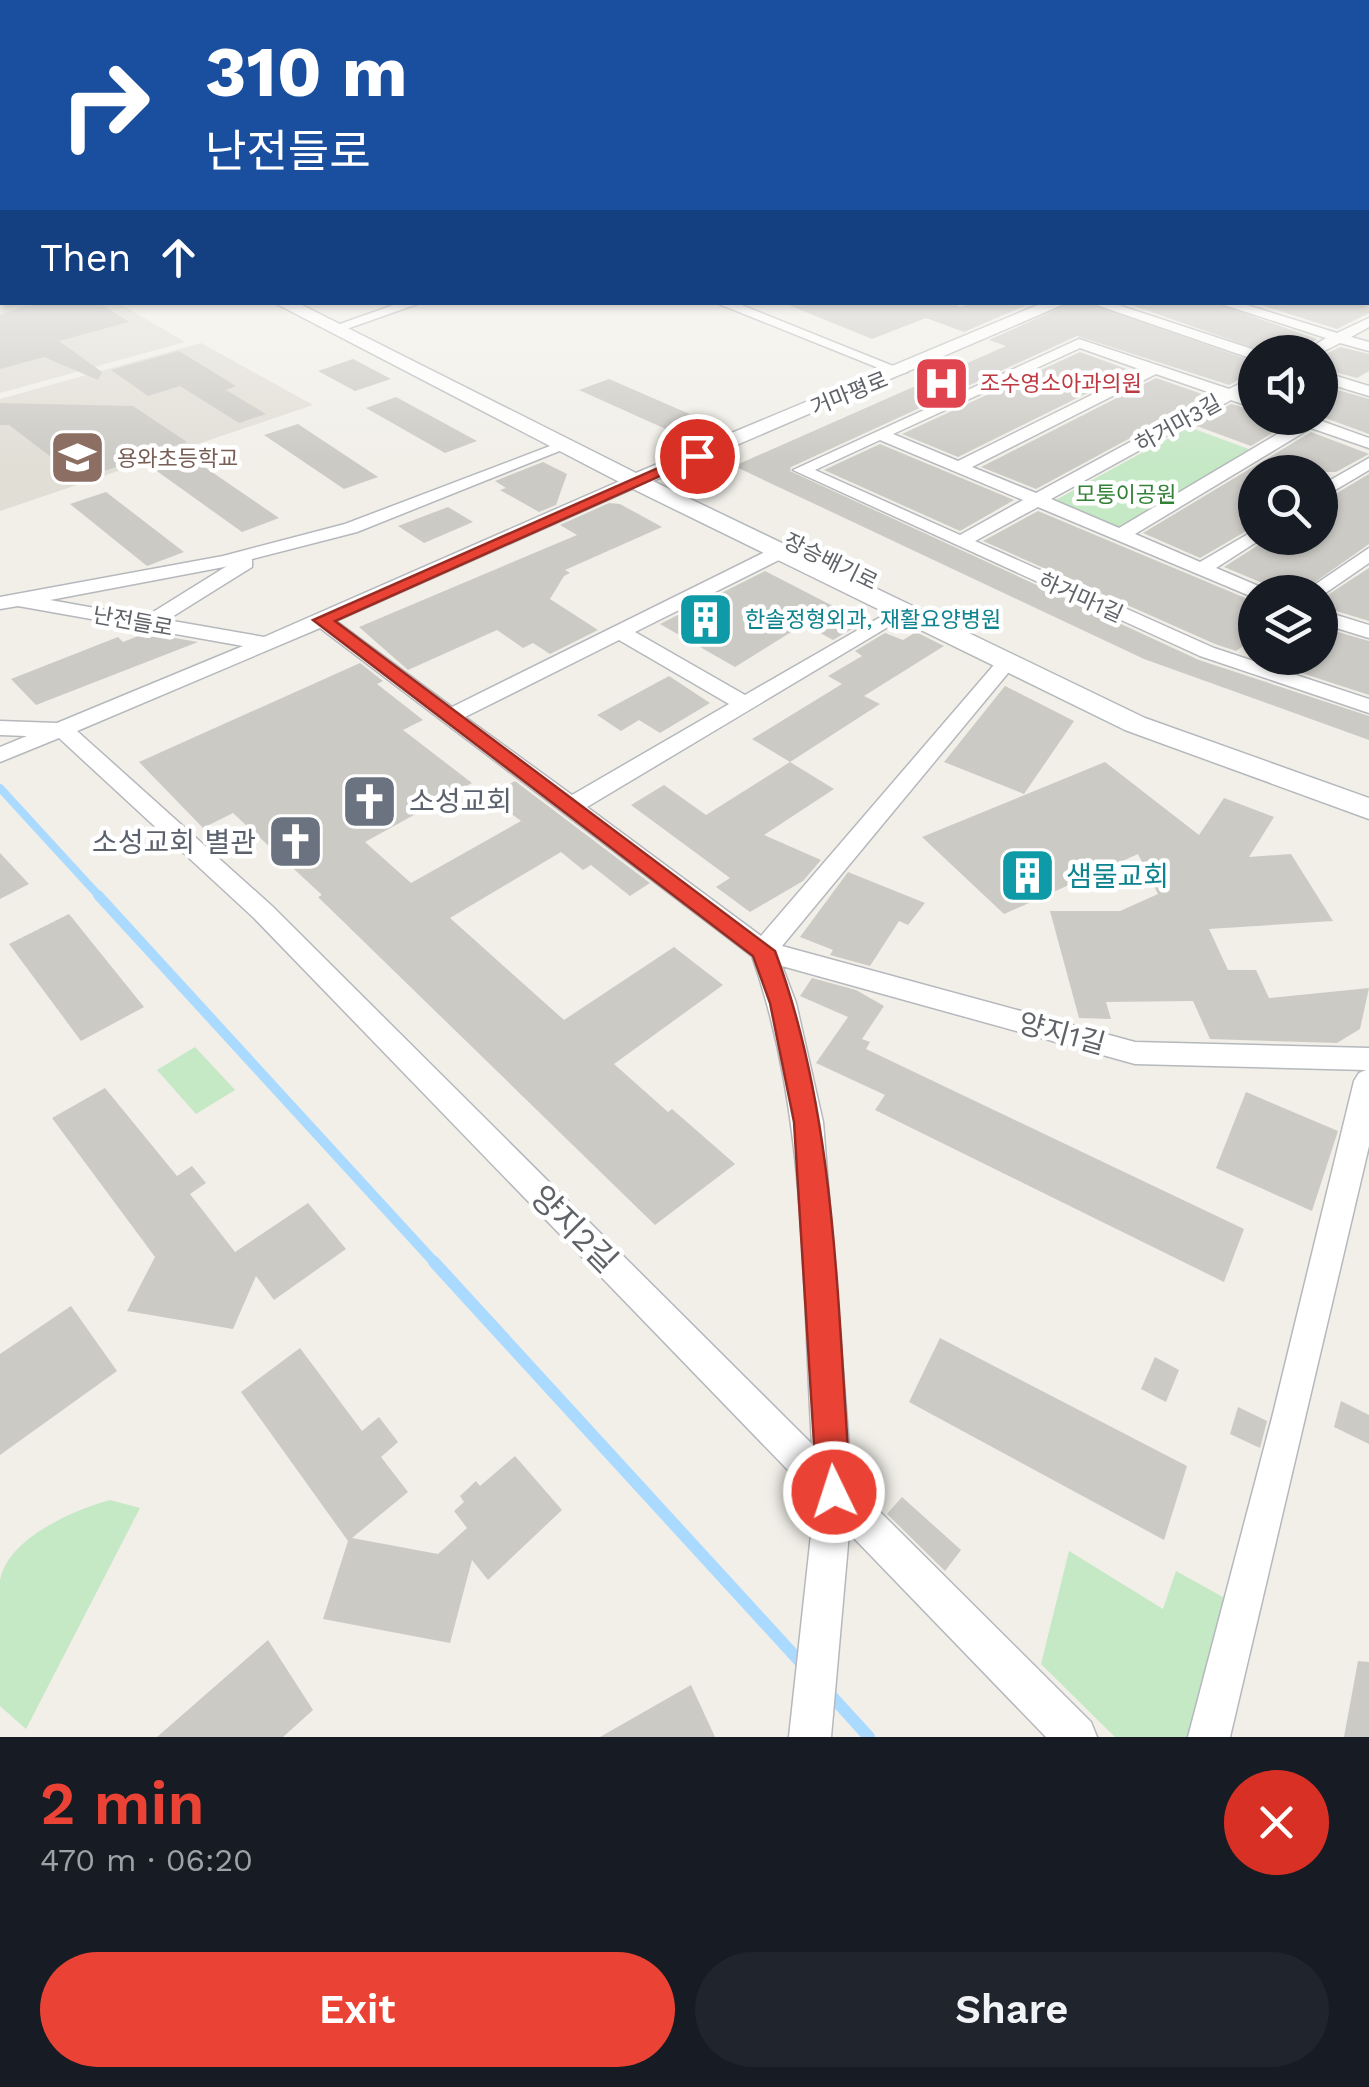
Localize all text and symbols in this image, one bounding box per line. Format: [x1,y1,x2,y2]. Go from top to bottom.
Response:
text: 310 m [205,31,408,113]
icon: right [40,40,170,170]
text: 난전들로 [205,125,371,178]
icon: ahead [151,230,206,285]
text: Then [40,236,131,280]
map controls [1238,335,1338,675]
button: sound [1238,335,1338,435]
hospital icon: 조수영소아과의원 [911,353,971,413]
street label: 거마평로 [807,367,891,420]
place label: 조수영소아과의원 [980,371,1142,396]
street label: 하거마3길 [1131,390,1225,457]
pin [655,414,740,499]
school or university icon: 용와초등학교 [48,428,108,488]
icon: arrive [670,429,725,484]
place label: 용와초등학교 [117,446,238,471]
button: search [1238,455,1338,555]
park label: 모퉁이공원 [1075,482,1177,507]
street label: 장승배기로 [780,528,882,595]
street label: 하거마1길 [1035,568,1127,627]
button: layers [1238,575,1338,675]
building icon: 한솔정형외과, 재활요양병원 [676,589,736,649]
street label: 난전들로 [91,602,175,641]
place label: 한솔정형외과, 재활요양병원 [745,607,1001,632]
church icon: 소성교회 [340,771,400,831]
place label: 소성교회 [409,785,512,818]
church icon: 소성교회 별관 [265,812,325,872]
place label: 소성교회 별관 [92,826,256,859]
building icon: 샘물교회 [997,846,1057,906]
place label: 샘물교회 [1066,860,1169,893]
street label: 양지1길 [1015,1006,1109,1061]
street label: 양지2길 [523,1178,625,1280]
position arrow [782,1440,886,1544]
text: 2 min [40,1768,205,1839]
button: close [1224,1770,1329,1875]
text: 470 m · 06:20 [40,1841,253,1879]
button: Exit [40,1952,675,2067]
button: Share [695,1952,1329,2067]

